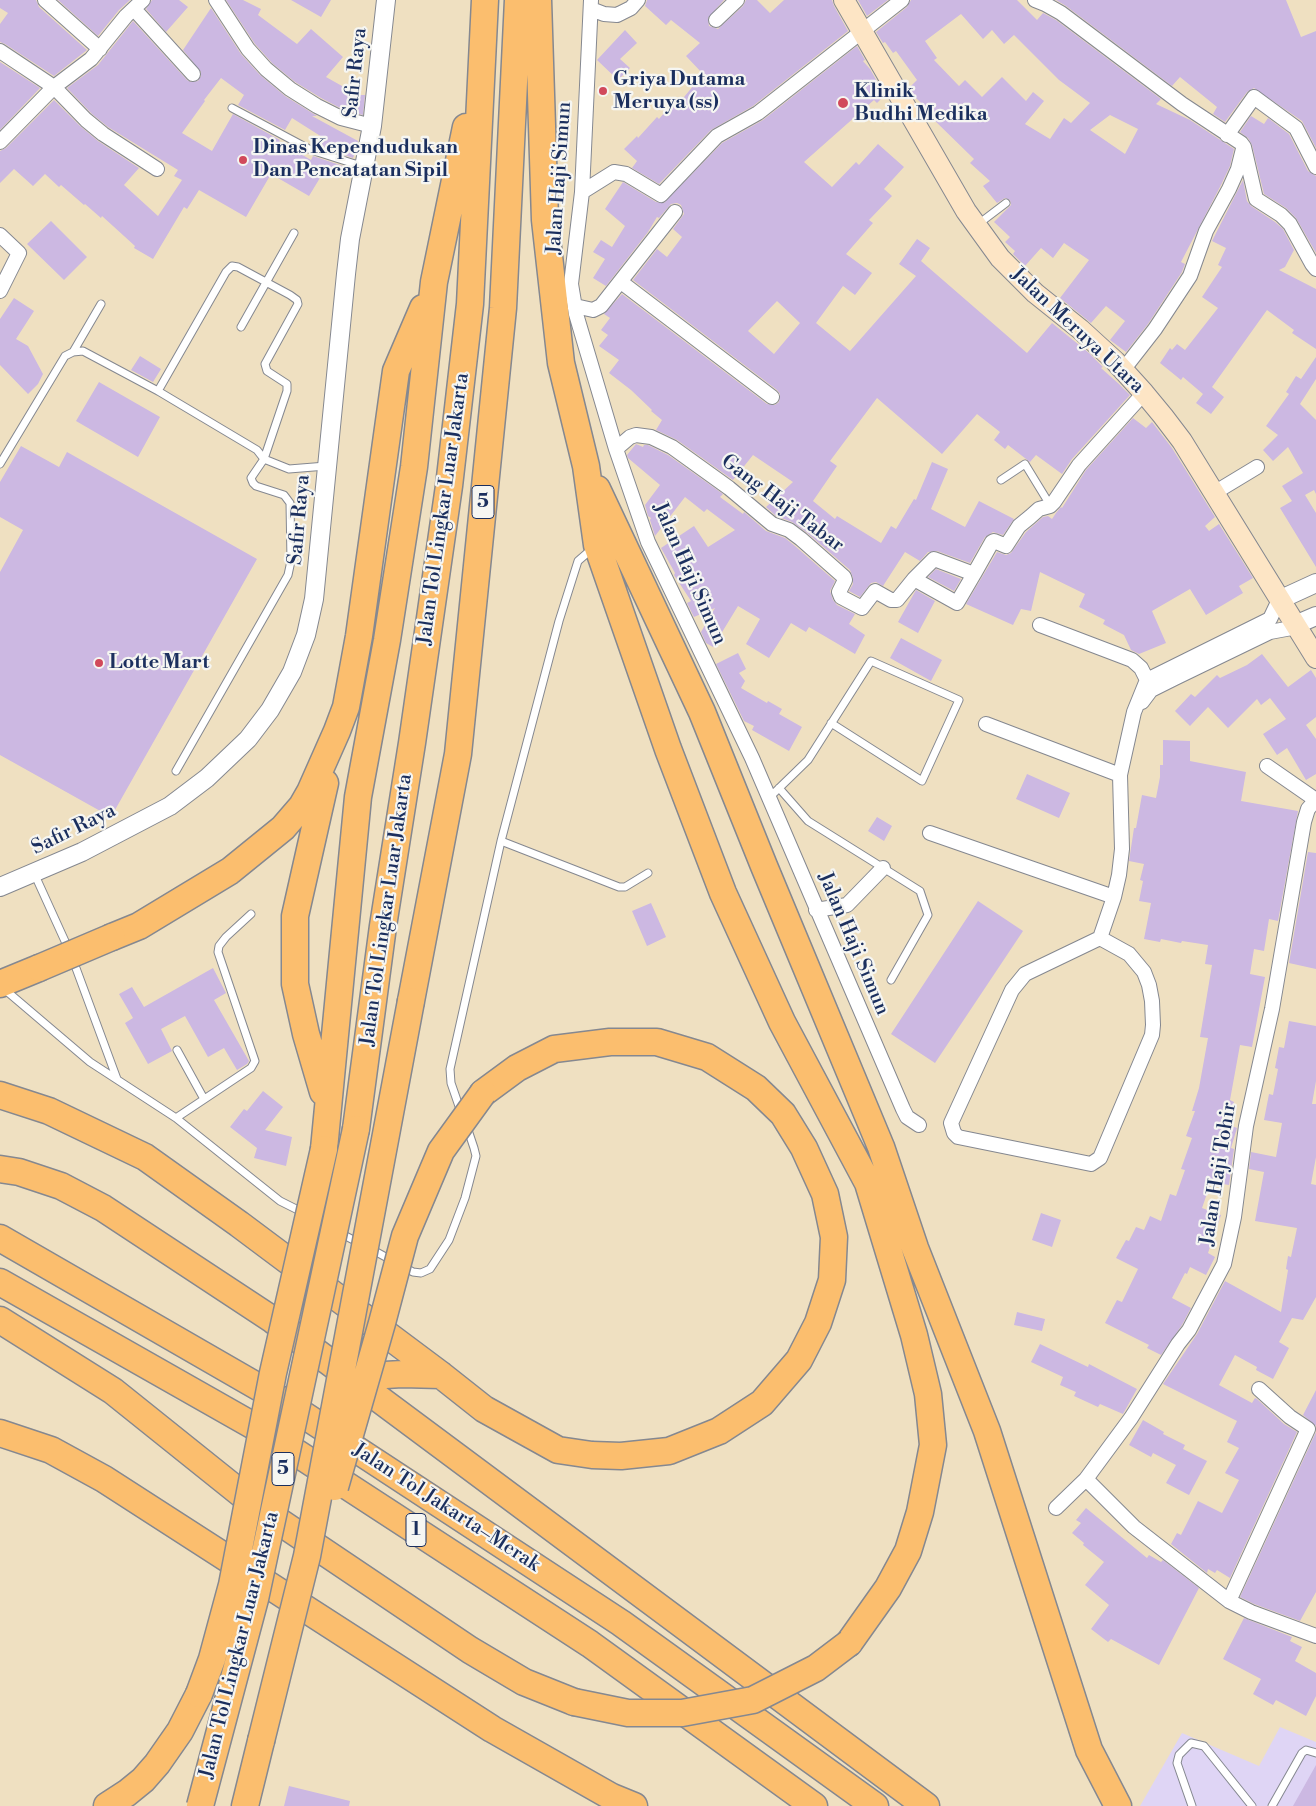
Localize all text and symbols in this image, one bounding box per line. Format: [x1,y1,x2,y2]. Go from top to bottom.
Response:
street label: Safir Raya [339,27,373,119]
place label: Griya Dutama Meruya (ss) [613,68,745,115]
place label: Klinik Budhi Medika [854,80,988,127]
marker: Griya Dutama Meruya (ss) [597,85,609,97]
marker: Klinik Budhi Medika [836,96,850,110]
street label: Jalan Haji Simun [543,101,577,255]
place label: Dinas Kependudukan Dan Pencatatan Sipil [253,136,458,183]
marker: Dinas Kependudukan Dan Pencatatan Sipil [237,154,249,166]
street label: Jalan Meruya Utara [1005,263,1149,399]
street label: Jalan Tol Lingkar Luar Jakarta [413,371,475,647]
street label: Gang Haji Tabar [716,450,848,558]
street label: Safir Raya [284,474,316,566]
road number: 5 [472,486,494,518]
street label: Jalan Haji Simun [647,499,731,649]
place label: Lotte Mart [109,651,209,675]
marker: Lotte Mart [93,657,105,669]
street label: Jalan Tol Lingkar Luar Jakarta [356,772,418,1048]
street label: Safir Raya [28,799,120,861]
street label: Jalan Haji Simun [812,869,894,1019]
street label: Jalan Haji Tohir [1196,1101,1242,1247]
street label: Jalan Tol Jakarta–Merak [348,1438,544,1578]
road number: 5 [272,1452,294,1486]
street label: Jalan Tol Lingkar Luar Jakarta [195,1509,285,1781]
road number: 1 [406,1514,426,1546]

